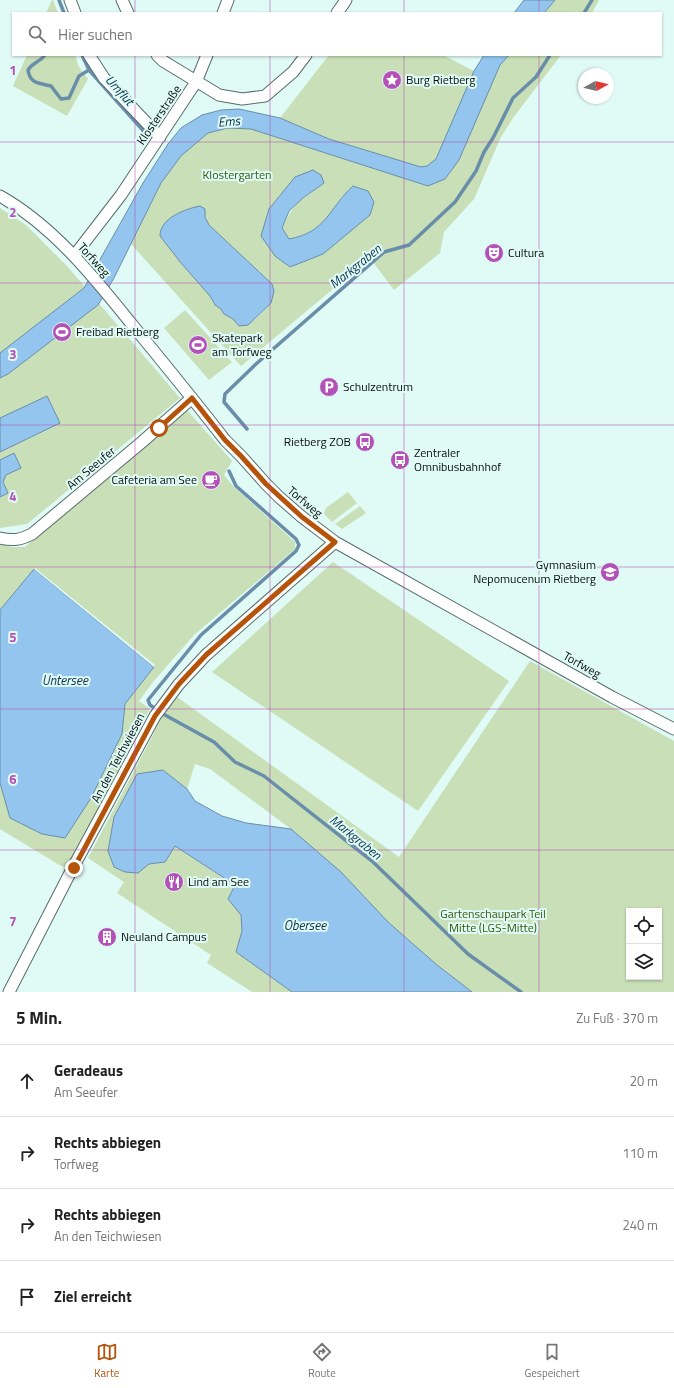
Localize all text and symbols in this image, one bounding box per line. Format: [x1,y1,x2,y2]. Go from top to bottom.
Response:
search box [12,12,662,56]
icon: search [26,23,48,45]
text: Hier suchen [58,23,133,46]
text: 1 [9,60,17,80]
north arrow [578,68,614,104]
place icon: Burg Rietberg [381,69,403,91]
water label: Umflut [101,70,140,111]
place label: Burg Rietberg [406,70,476,89]
street label: Klosterstraße [131,81,186,149]
water label: Ems [217,110,242,132]
park label: Klostergarten [203,165,271,184]
text: 2 [9,202,17,222]
street label: Torfweg [74,238,115,281]
water label: Markgraben [325,238,386,293]
theatre icon: Cultura [483,242,505,264]
place label: Cultura [508,243,544,262]
sports icon: Freibad Rietberg [51,321,73,343]
place label: Freibad Rietberg [76,322,159,341]
place label: Skatepark am Torfweg [212,328,272,361]
sports icon: Skatepark am Torfweg [187,334,209,356]
text: 3 [9,344,17,364]
parking icon: Schulzentrum [318,376,340,398]
place label: Schulzentrum [343,377,413,396]
route start [150,419,168,437]
bus stop icon: Rietberg ZOB [354,431,376,453]
place label: Rietberg ZOB [284,432,351,451]
street label: Am Seeufer [62,441,119,494]
place label: Zentraler Omnibusbahnhof [414,443,501,476]
bus stop icon: Zentraler Omnibusbahnhof [389,449,411,471]
cafe icon: Cafeteria am See [200,469,222,491]
place label: Cafeteria am See [112,470,197,489]
street label: Torfweg [284,481,327,522]
text: 4 [9,486,17,506]
place label: Gymnasium Nepomucenum Rietberg [473,555,596,588]
school or university icon: Gymnasium Nepomucenum Rietberg [599,561,621,583]
text: 5 [9,627,17,647]
street label: Torfweg [560,646,605,683]
water label: Untersee [42,670,89,690]
street label: An den Teichwiesen [86,710,149,806]
text: 6 [9,769,17,789]
water label: Markgraben [326,810,387,865]
route end [65,859,83,877]
restaurant icon: Lind am See [163,871,185,893]
place label: Lind am See [188,872,249,891]
park label: Gartenschaupark Teil Mitte (LGS-Mitte) [440,904,546,937]
map controls [626,908,662,980]
button: locate [626,908,662,944]
text: 7 [9,911,17,931]
water label: Obersee [284,915,327,935]
building icon: Neuland Campus [96,926,118,948]
place label: Neuland Campus [121,927,207,946]
button: layers [626,944,662,980]
text: 5 Min. [16,1005,62,1031]
text: Zu Fuß · 370 m [576,1008,658,1028]
text: Geradeaus [54,1059,123,1082]
icon: ahead [16,1070,38,1092]
text: 20 m [630,1071,658,1091]
text: Am Seeufer [54,1082,118,1102]
text: Rechts abbiegen [54,1131,161,1154]
icon: right [16,1142,38,1164]
text: 110 m [622,1143,658,1163]
text: Torfweg [54,1154,98,1174]
text: Rechts abbiegen [54,1203,161,1226]
icon: right [16,1214,38,1236]
text: 240 m [622,1215,658,1235]
text: An den Teichwiesen [54,1226,161,1246]
text: Ziel erreicht [54,1285,132,1308]
icon: arrive [16,1286,38,1308]
tab: Karte [94,1341,119,1381]
tab: Route [308,1341,336,1381]
tab: Gespeichert [525,1341,580,1381]

